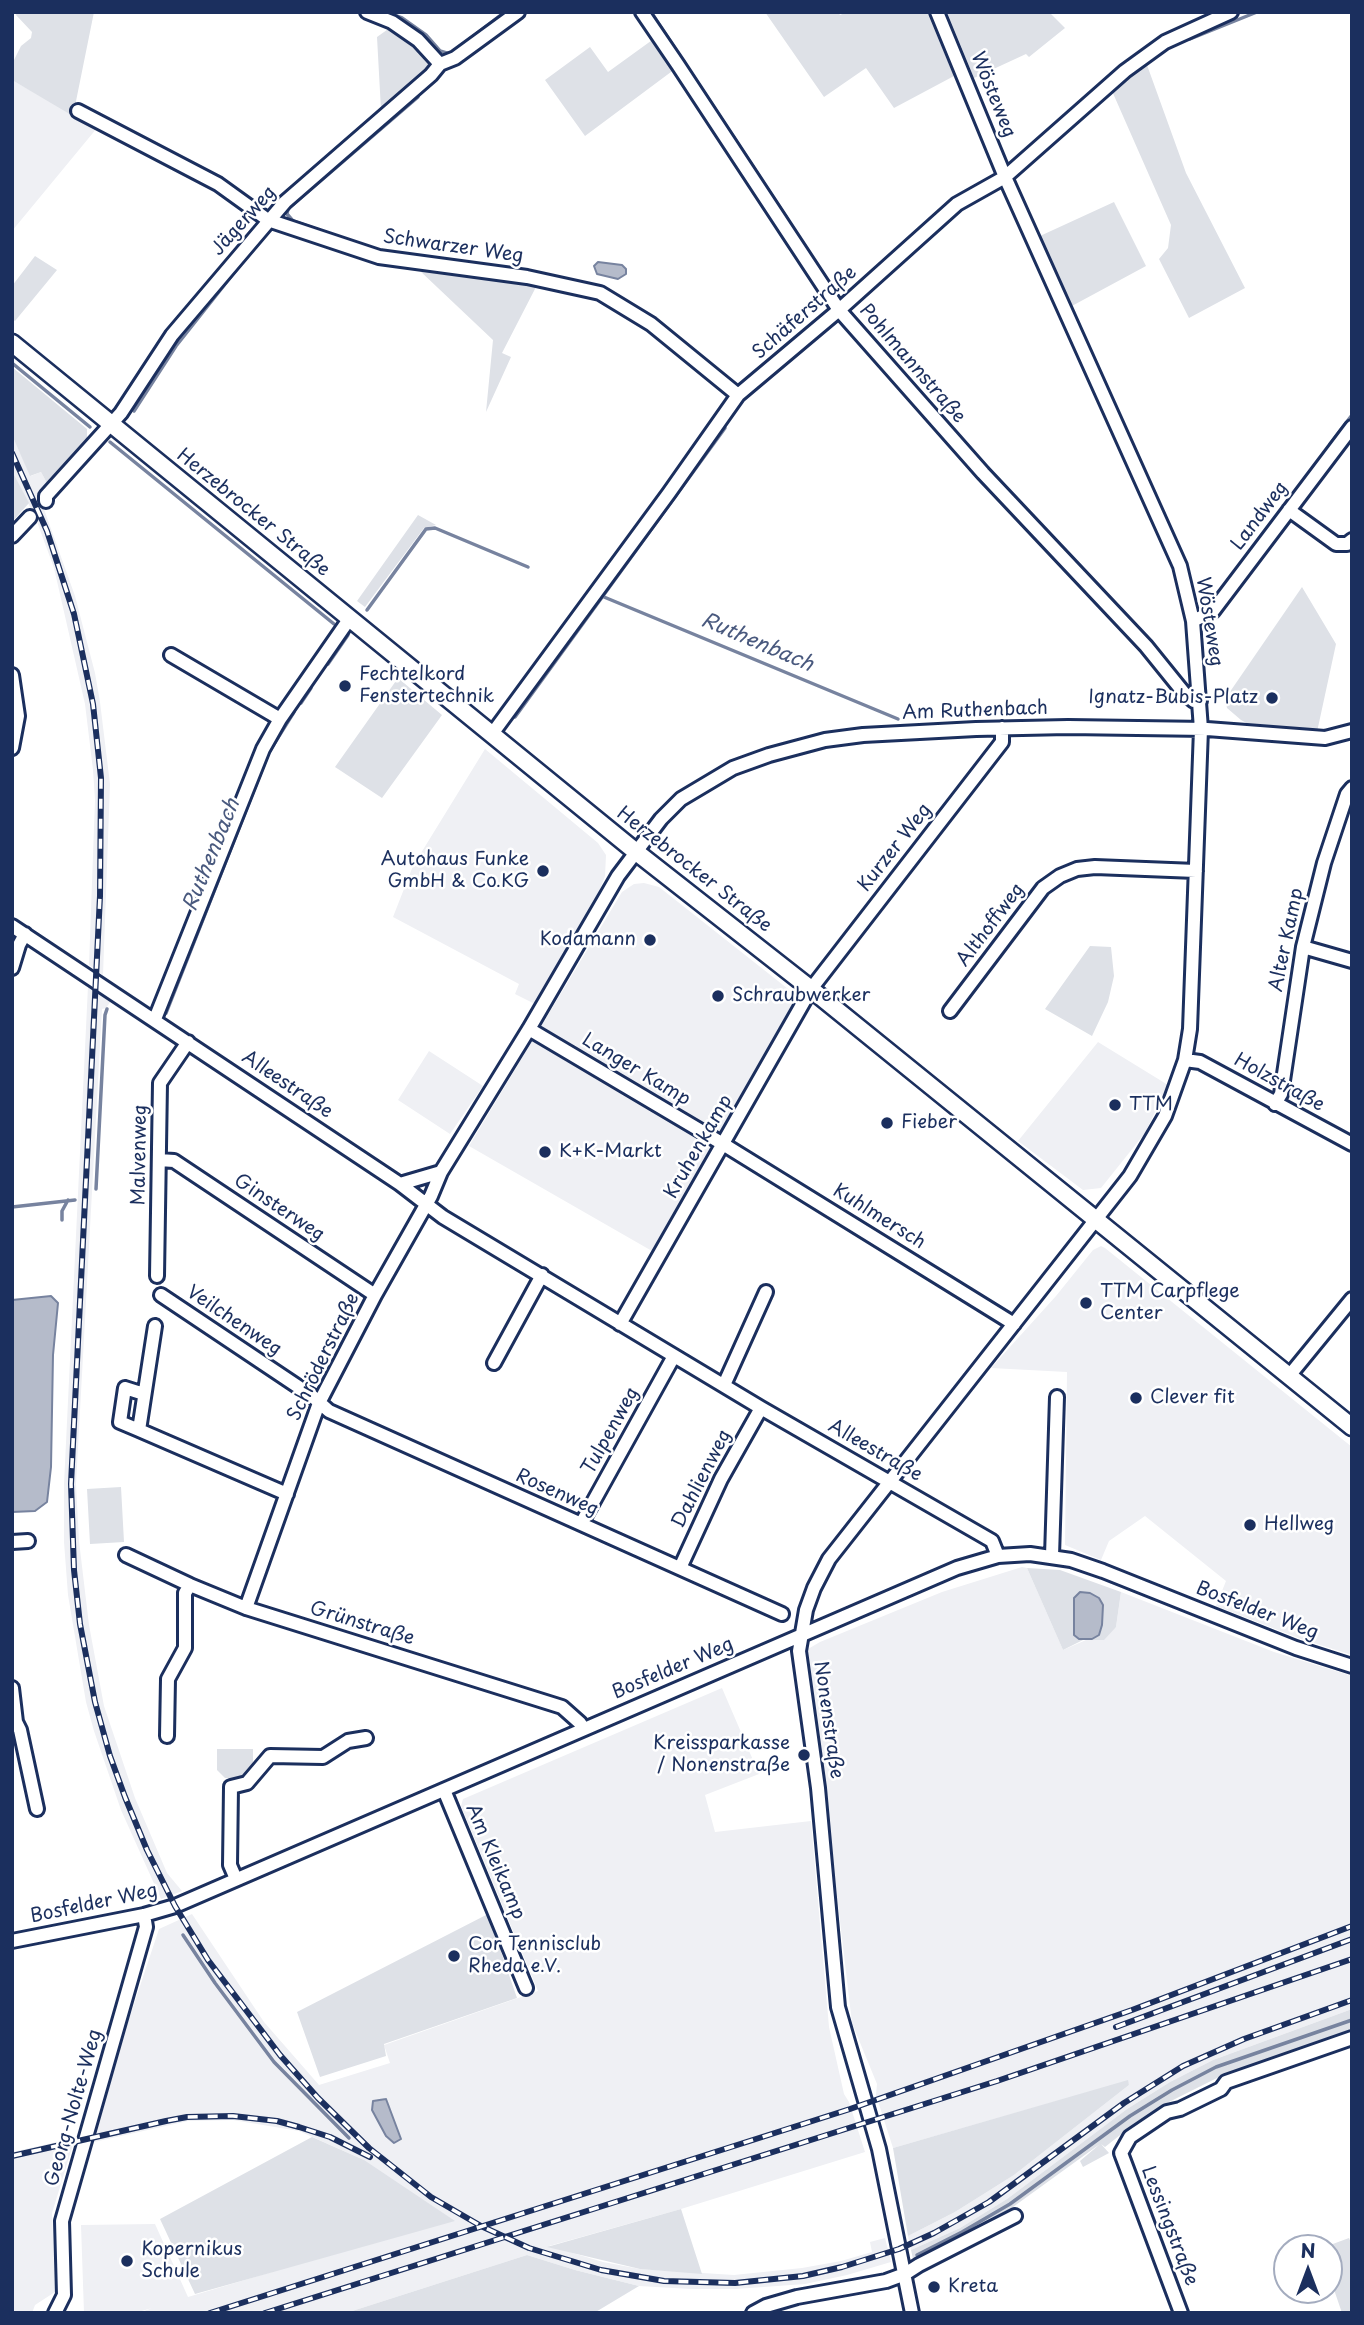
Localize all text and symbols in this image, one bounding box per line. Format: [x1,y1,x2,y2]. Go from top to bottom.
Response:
street label: Wösteweg [966,49,1020,141]
street label: Jägerweg [207,181,281,261]
street label: Schwarzer Weg [381,226,525,268]
street label: Schäferstraße [748,262,862,364]
street label: Pohlmannstraße [854,300,970,428]
street label: Herzebrocker Straße [172,444,334,582]
street label: Landweg [1227,477,1293,555]
street label: Wösteweg [1191,576,1227,668]
water label: Ruthenbach [697,608,817,678]
place label: Fechtelkord Fenstertechnik [359,664,494,708]
marker: Fechtelkord Fenstertechnik [337,678,353,694]
place label: Ignatz-Bubis-Platz [1088,687,1258,709]
marker: Ignatz-Bubis-Platz [1264,690,1280,706]
street label: Am Ruthenbach [902,697,1048,725]
water label: Ruthenbach [178,795,246,915]
street label: Kurzer Weg [853,799,937,897]
street label: Herzebrocker Straße [612,802,776,938]
place label: Autohaus Funke GmbH & Co.KG [381,849,529,893]
marker: Autohaus Funke GmbH & Co.KG [535,863,551,879]
street label: Althoffweg [952,879,1030,971]
street label: Alter Kamp [1265,886,1309,994]
place label: Kodamann [540,929,636,951]
marker: Kodamann [642,932,658,948]
place label: Schraubwerker [732,985,870,1007]
marker: Schraubwerker [710,988,726,1004]
street label: Langer Kamp [578,1029,694,1111]
street label: Alleestraße [237,1046,337,1124]
street label: Holzstraße [1230,1049,1328,1117]
street label: Kruhenkamp [660,1091,738,1203]
place label: TTM [1129,1094,1173,1116]
marker: TTM [1107,1097,1123,1113]
street label: Malvenweg [128,1104,152,1206]
place label: Fieber [901,1112,957,1134]
marker: Fieber [879,1115,895,1131]
place label: K+K-Markt [559,1141,662,1163]
marker: K+K-Markt [537,1144,553,1160]
street label: Ginsterweg [229,1169,329,1247]
street label: Kuhlmersch [829,1180,929,1254]
street label: Veilchenweg [182,1281,286,1361]
place label: TTM Carpflege Center [1100,1281,1240,1325]
street label: Schröderstraße [283,1289,365,1425]
marker: TTM Carpflege Center [1078,1295,1094,1311]
street label: Tulpenweg [578,1383,644,1479]
place label: Clever fit [1150,1387,1235,1409]
marker: Clever fit [1128,1390,1144,1406]
street label: Alleestraße [824,1415,926,1487]
street label: Dahlienweg [667,1426,737,1532]
street label: Rosenweg [512,1465,602,1521]
place label: Hellweg [1264,1514,1335,1536]
marker: Hellweg [1242,1517,1258,1533]
street label: Bosfelder Weg [1192,1577,1322,1645]
street label: Grünstraße [307,1597,417,1651]
street label: Bosfelder Weg [609,1633,737,1705]
street label: Nonenstraße [808,1660,848,1780]
place label: Kreissparkasse / Nonenstraße [653,1733,790,1777]
marker: Kreissparkasse / Nonenstraße [796,1747,812,1763]
street label: Am Kleikamp [460,1801,530,1923]
street label: Bosfelder Weg [28,1879,160,1929]
place label: Cor Tennisclub Rheda e.V. [468,1934,601,1978]
marker: Cor Tennisclub Rheda e.V. [446,1948,462,1964]
street label: Georg-Nolte-Weg [41,2027,107,2189]
street label: Lessingstraße [1136,2163,1202,2289]
north arrow [1273,2234,1343,2304]
text: N [1300,2236,1316,2264]
place label: Kopernikus Schule [141,2239,242,2283]
marker: Kopernikus Schule [119,2253,135,2269]
place label: Kreta [948,2276,998,2298]
marker: Kreta [926,2279,942,2295]

